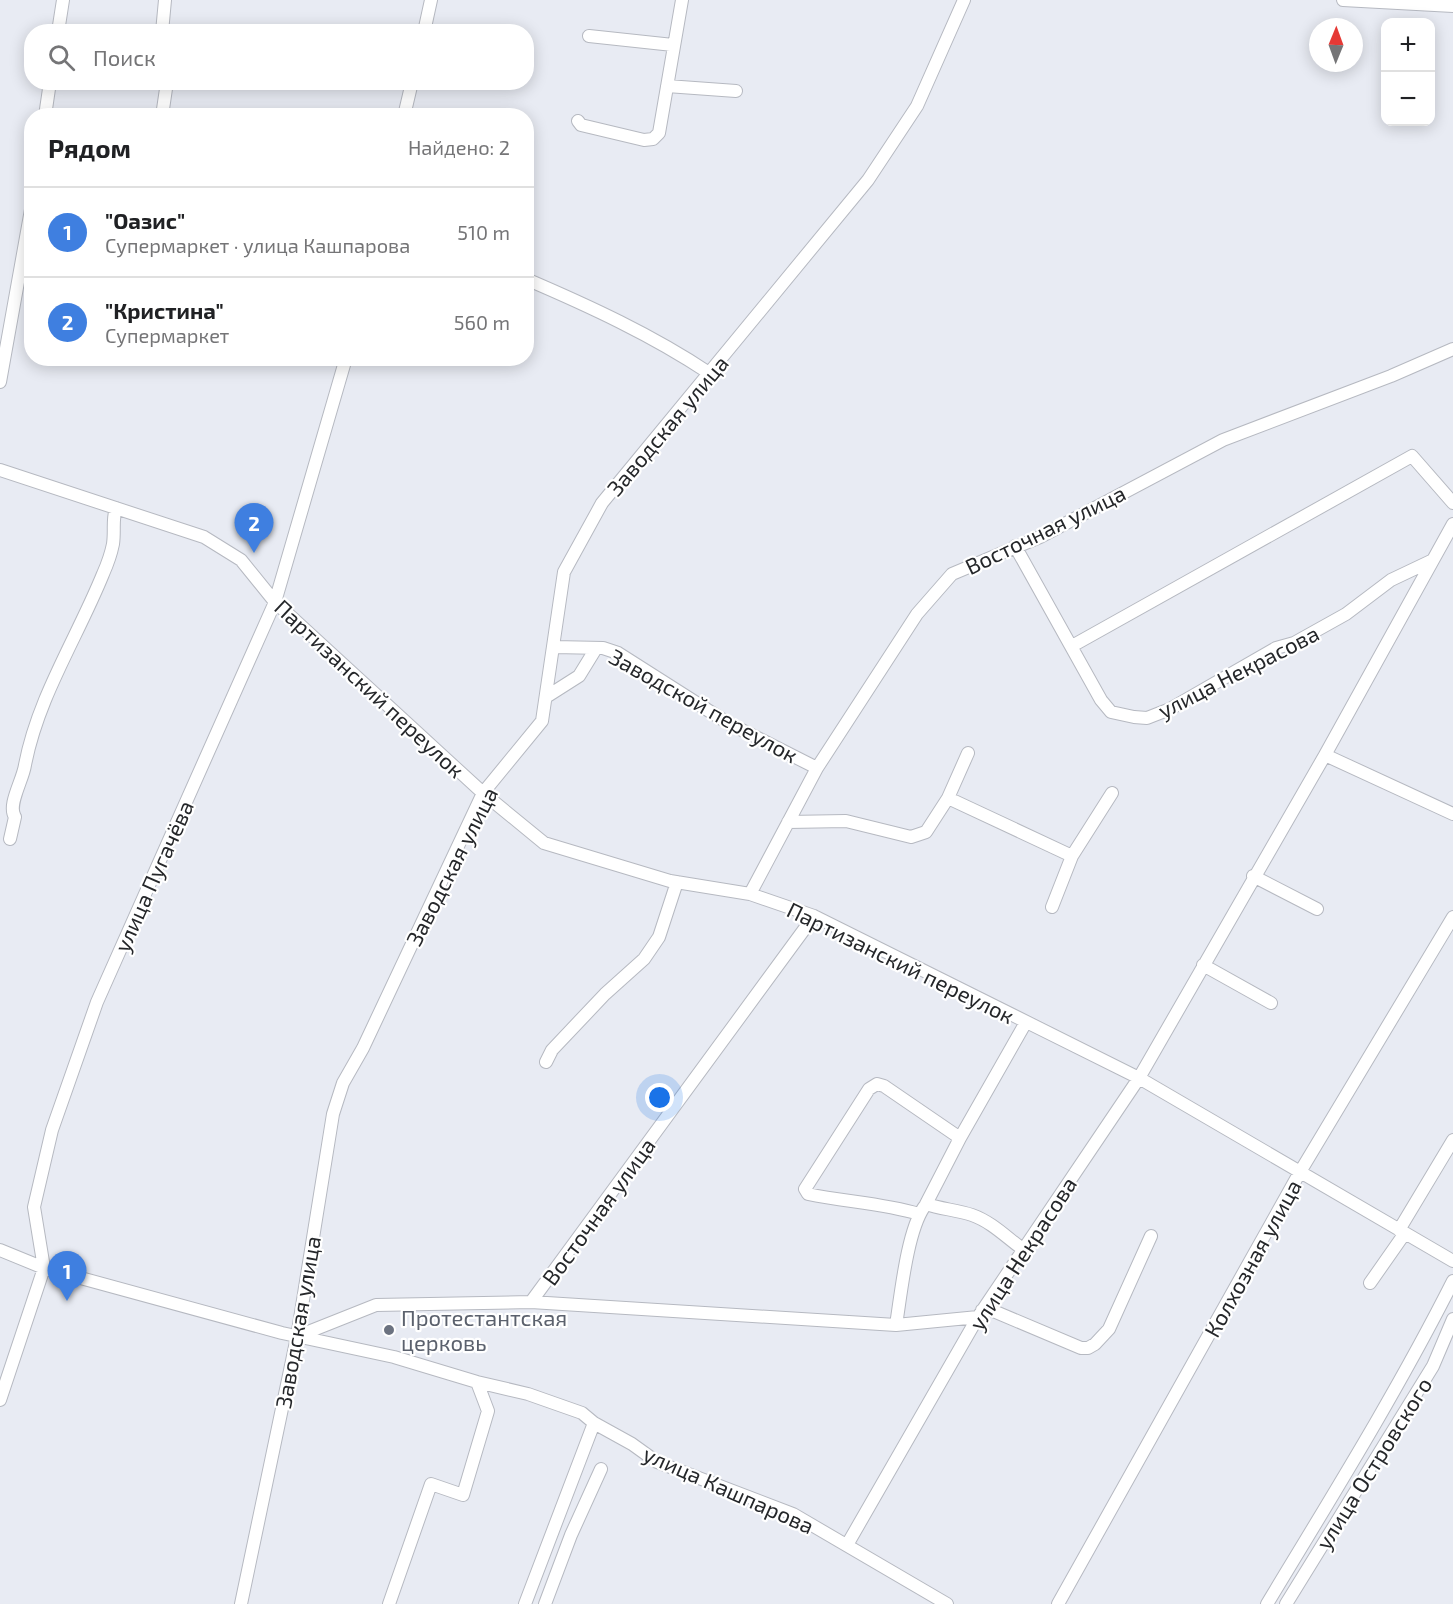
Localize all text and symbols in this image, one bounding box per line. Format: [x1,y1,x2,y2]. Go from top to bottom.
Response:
north arrow [1309,18,1363,72]
map controls [1381,18,1435,126]
button: + [1381,18,1435,72]
search box [24,24,534,90]
icon: search [45,41,78,74]
text: Поиск [93,44,156,70]
button: − [1381,72,1435,126]
text: Рядом [48,132,131,163]
text: Найдено: 2 [408,135,510,159]
text: "Оазис" [105,207,185,233]
text: 1 [63,220,72,244]
text: 510 m [457,220,510,244]
text: Супермаркет · улица Кашпарова [105,233,410,257]
text: "Кристина" [105,297,224,323]
text: 2 [62,310,73,334]
text: 560 m [454,310,510,334]
text: Супермаркет [105,323,229,347]
street label: Заводская улица [601,350,734,501]
street label: Восточная улица [961,479,1130,580]
pin: 2 [234,504,274,553]
street label: Партизанский переулок [269,593,470,783]
street label: улица Некрасова [1153,619,1323,724]
street label: Заводской переулок [605,642,803,769]
street label: Заводская улица [400,782,503,950]
street label: улица Пугачёва [108,796,199,956]
street label: Партизанский переулок [783,896,1019,1029]
your location [645,1083,674,1112]
street label: Восточная улица [536,1133,661,1290]
street label: улица Некрасова [963,1172,1082,1335]
street label: Колхозная улица [1198,1175,1307,1342]
street label: Заводская улица [269,1234,326,1410]
pin: 1 [48,1252,86,1301]
place label: Протестантская церковь [401,1304,567,1355]
marker: Протестантская церковь [382,1323,396,1337]
street label: улица Островского [1310,1372,1437,1554]
street label: улица Кашпарова [639,1440,818,1539]

